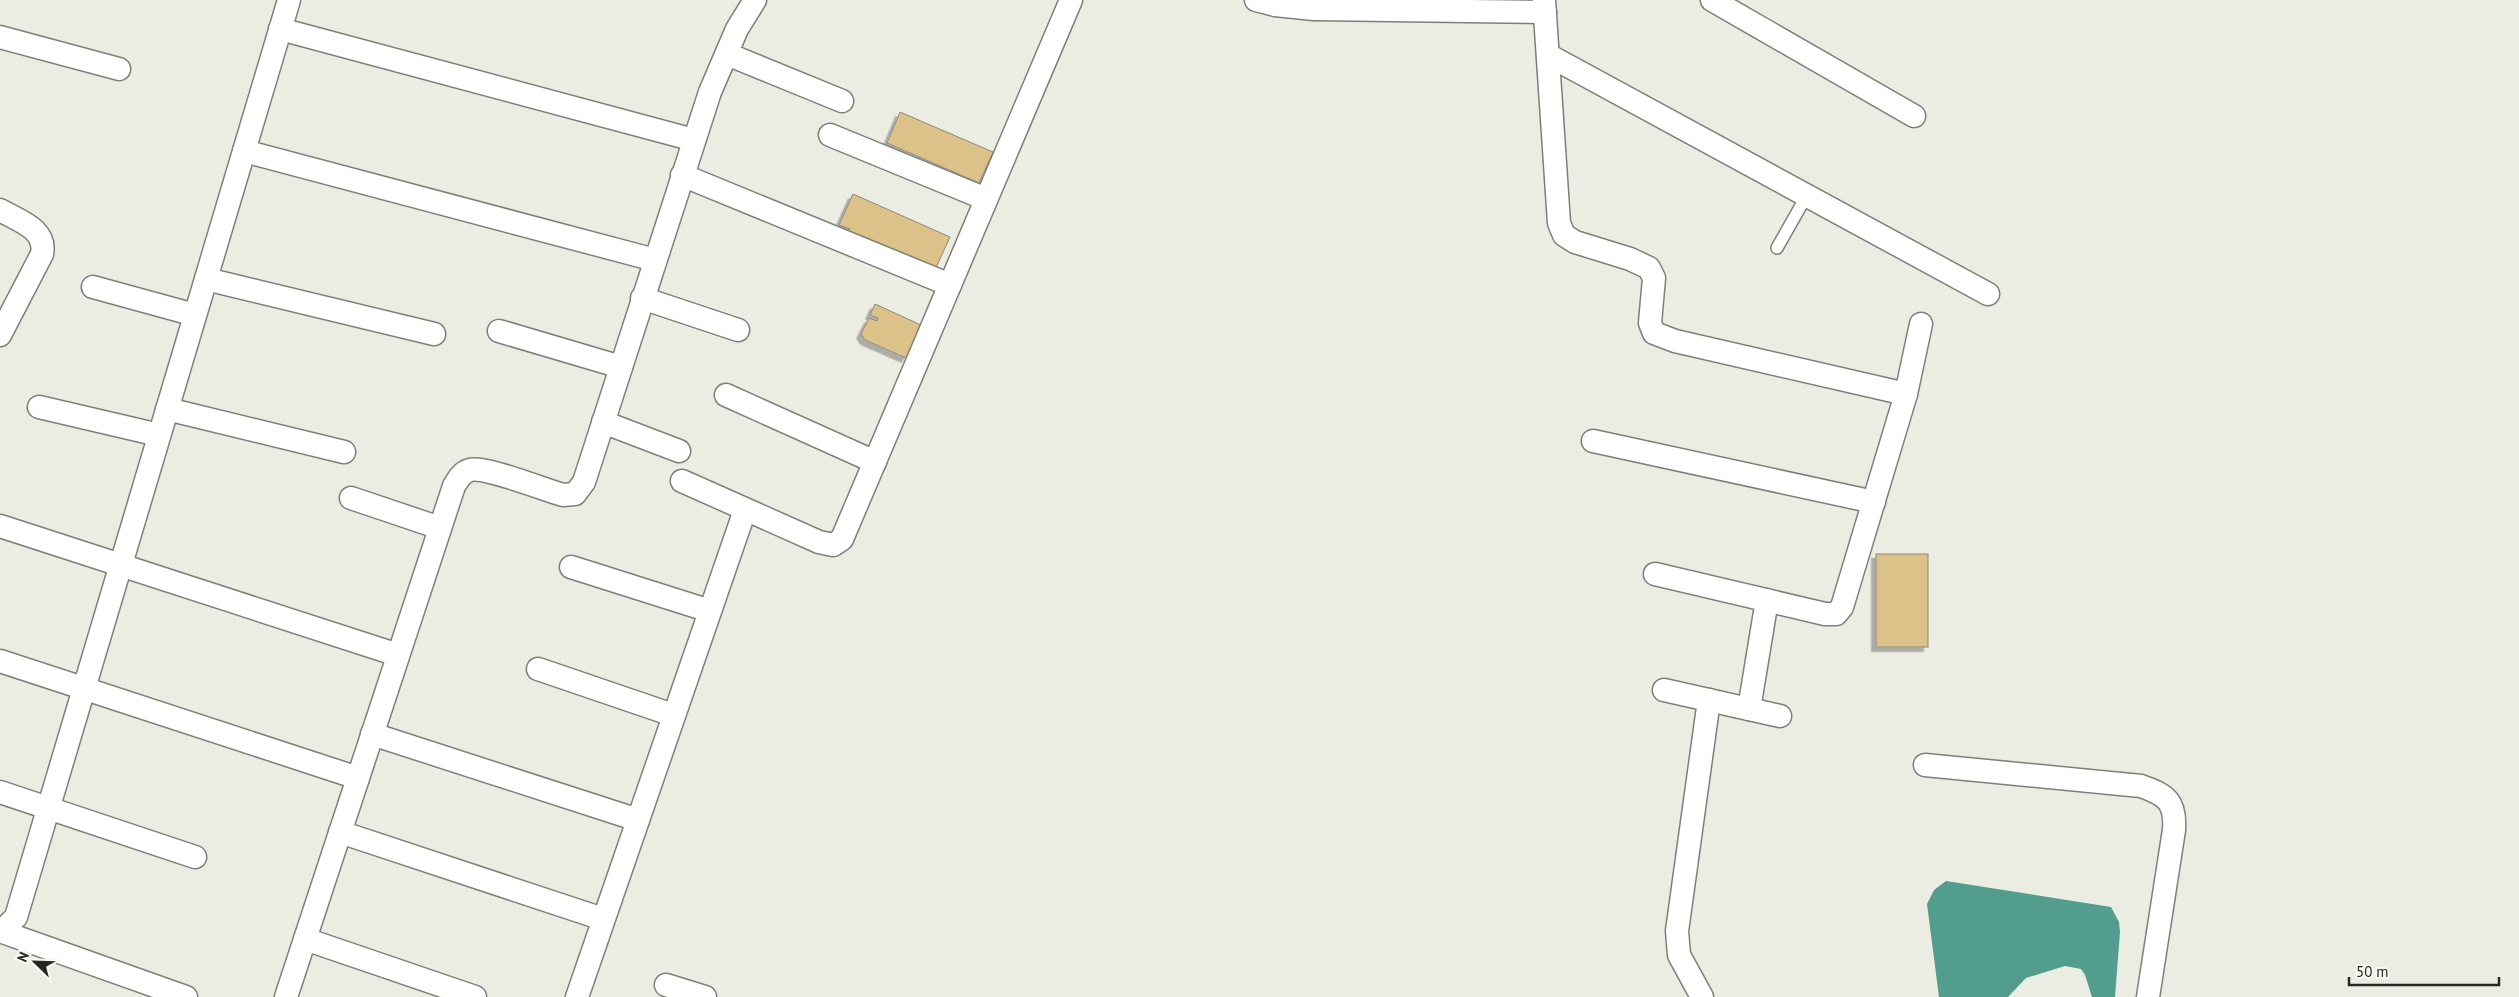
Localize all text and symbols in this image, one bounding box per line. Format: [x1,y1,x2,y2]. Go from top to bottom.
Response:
north arrow [10,937,60,987]
text: N [13,949,33,965]
scale bar [2349,954,2499,986]
text: 50 m [2356,962,2389,981]

